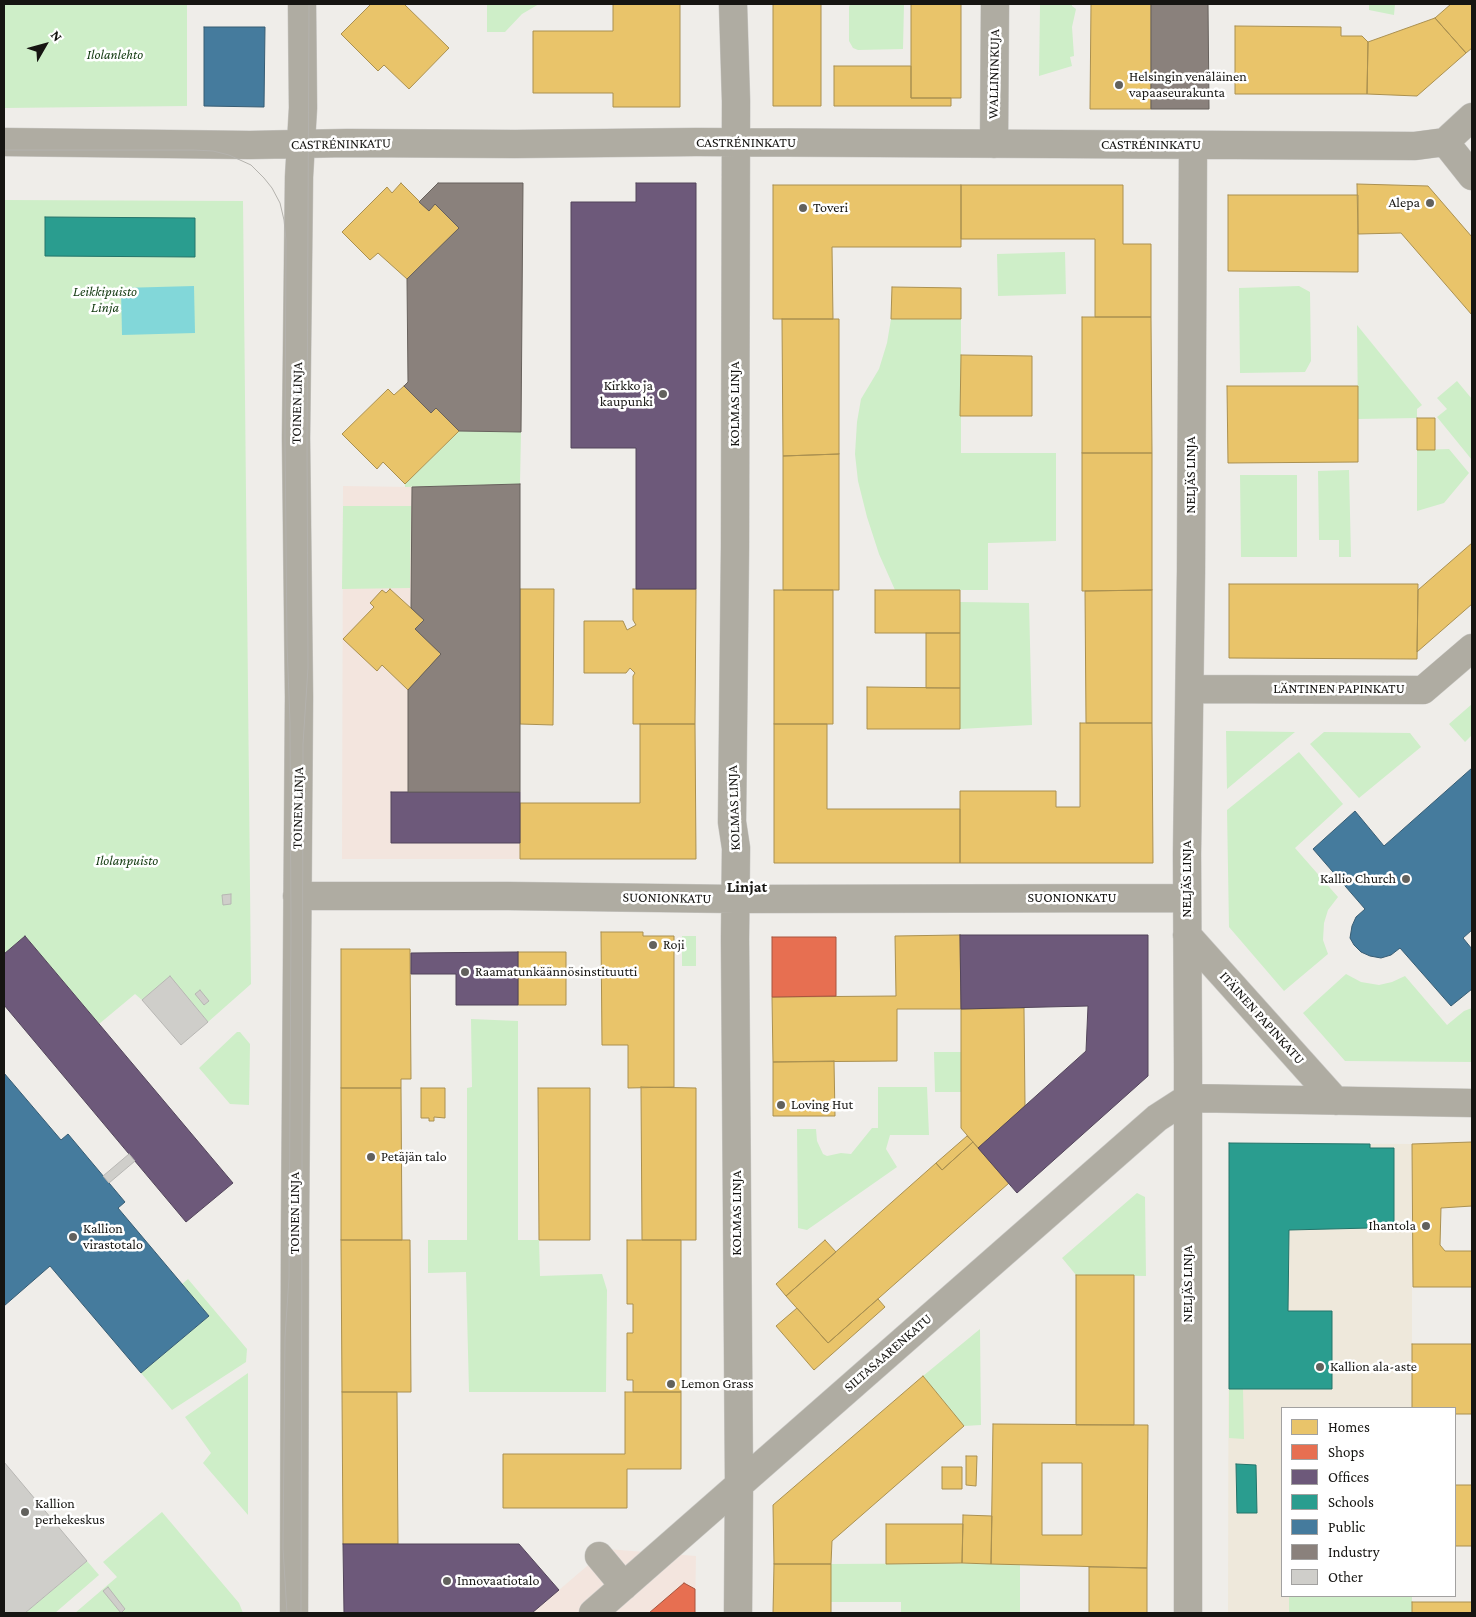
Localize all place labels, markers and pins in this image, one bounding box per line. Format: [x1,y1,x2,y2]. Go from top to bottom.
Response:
place label: Helsingin venäläinen vapaaseurakunta [1129,69,1247,102]
marker: Helsingin venäläinen vapaaseurakunta [1113,79,1125,91]
place label: Alepa [1388,195,1420,211]
marker: Alepa [1424,197,1436,209]
place label: Toveri [813,200,848,216]
marker: Toveri [797,202,809,214]
place label: Kirkko ja kaupunki [600,378,653,411]
marker: Kirkko ja kaupunki [657,388,669,400]
place label: Kallio Church [1320,871,1396,887]
marker: Kallio Church [1400,873,1412,885]
place label: Roji [663,937,685,953]
marker: Roji [647,939,659,951]
place label: Raamatunkäännösinstituutti [475,964,637,980]
marker: Raamatunkäännösinstituutti [459,966,471,978]
place label: Loving Hut [791,1097,853,1113]
marker: Loving Hut [775,1099,787,1111]
place label: Petäjän talo [381,1149,447,1165]
marker: Petäjän talo [365,1151,377,1163]
place label: Ihantola [1369,1218,1416,1234]
marker: Ihantola [1420,1220,1432,1232]
place label: Kallion virastotalo [83,1221,143,1254]
marker: Kallion virastotalo [67,1231,79,1243]
place label: Kallion ala-aste [1330,1359,1417,1375]
marker: Kallion ala-aste [1314,1361,1326,1373]
place label: Lemon Grass [681,1376,754,1392]
marker: Lemon Grass [665,1378,677,1390]
place label: Kallion perhekeskus [35,1496,105,1528]
marker: Kallion perhekeskus [19,1506,31,1518]
place label: Innovaatiotalo [457,1573,539,1589]
marker: Innovaatiotalo [441,1575,453,1587]

